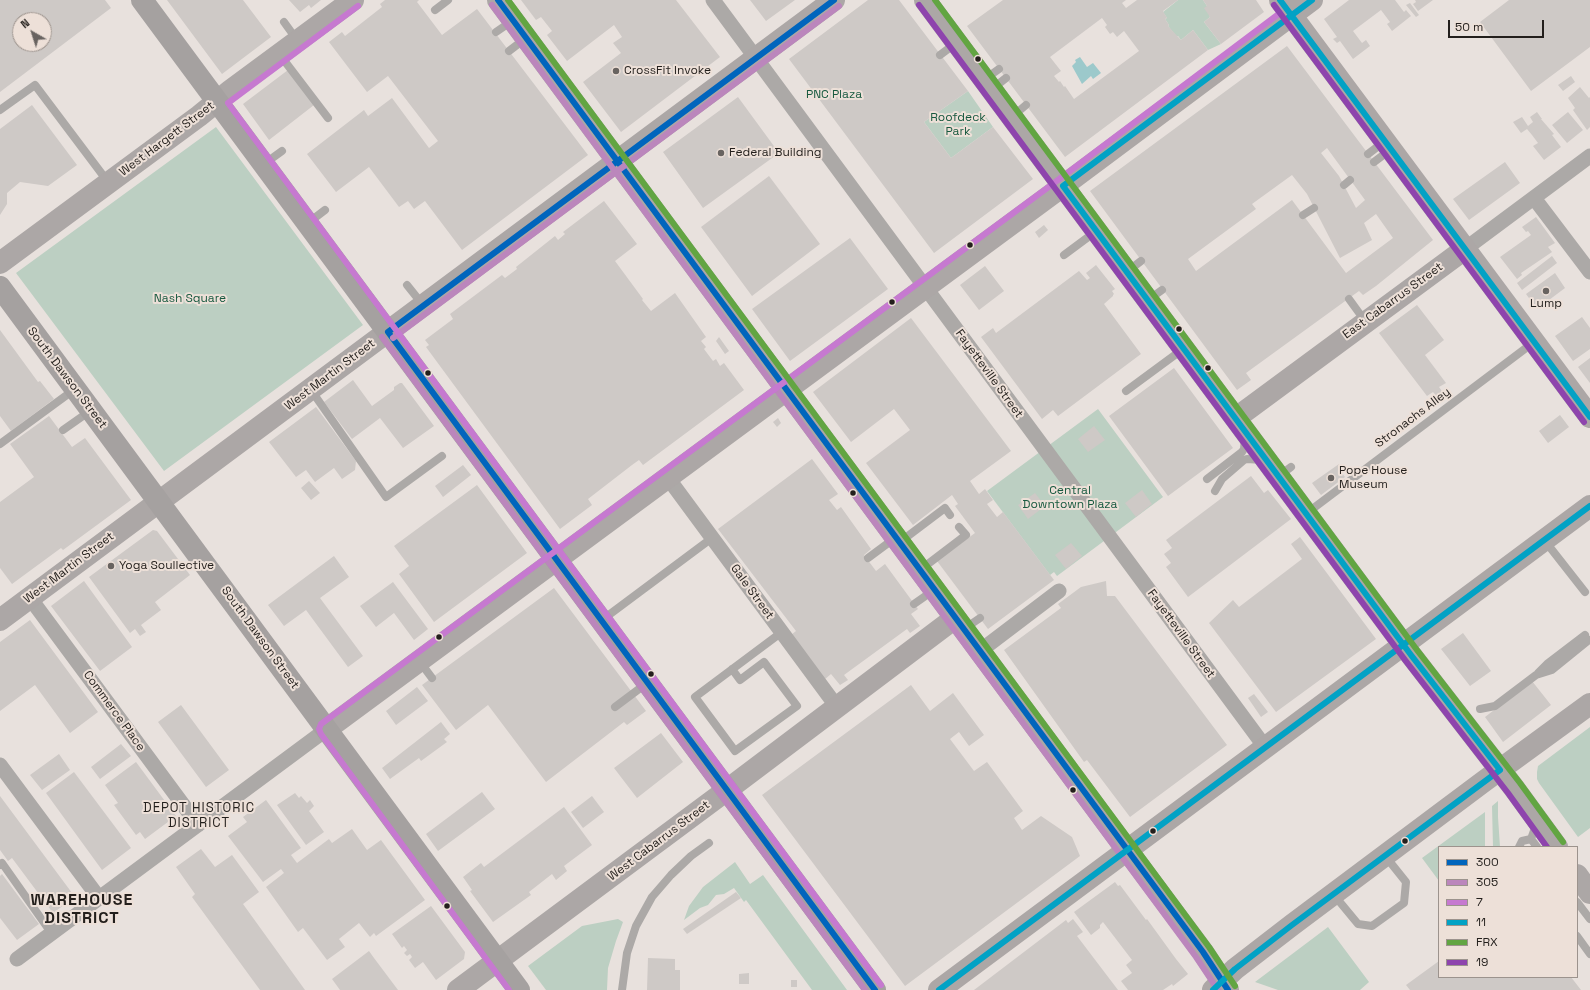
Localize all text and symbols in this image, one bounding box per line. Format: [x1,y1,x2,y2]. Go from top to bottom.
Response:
north arrow [12,12,52,52]
scale bar [1450,12,1546,38]
text: N [18,16,32,31]
text: 50 m [1455,19,1483,35]
unlabelled marker [973,54,983,64]
place label: CrossFit Invoke [624,64,711,78]
marker: CrossFit Invoke [611,66,621,76]
park label: PNC Plaza [806,88,862,102]
street label: West Hargett Street [117,99,217,179]
park label: Roofdeck Park [930,111,986,139]
place label: Federal Building [729,146,821,160]
marker: Federal Building [716,148,726,158]
unlabelled marker [965,240,975,250]
street label: East Cabarrus Street [1340,260,1446,342]
marker: Lump [1541,286,1551,296]
park label: Nash Square [154,292,226,306]
unlabelled marker [887,297,897,307]
place label: Lump [1530,297,1562,311]
street label: South Dawson Street [24,324,110,432]
unlabelled marker [1174,324,1184,334]
street label: Fayetteville Street [952,327,1026,421]
street label: West Martin Street [282,336,378,414]
unlabelled marker [1203,363,1213,373]
unlabelled marker [423,368,433,378]
street label: Stronachs Alley [1373,385,1453,451]
place label: Pope House Museum [1339,464,1407,492]
marker: Pope House Museum [1326,473,1336,483]
park label: Central Downtown Plaza [1023,484,1117,512]
unlabelled marker [848,488,858,498]
street label: West Martin Street [21,529,117,607]
place label: Yoga Soullective [119,559,214,573]
marker: Yoga Soullective [106,561,116,571]
street label: Gale Street [727,562,777,622]
street label: South Dawson Street [218,584,302,692]
street label: Fayetteville Street [1144,587,1218,681]
unlabelled marker [434,632,444,642]
street label: Commerce Place [80,668,148,754]
unlabelled marker [646,669,656,679]
unlabelled marker [1068,785,1078,795]
street label: West Cabarrus Street [605,798,713,884]
district label: DEPOT HISTORIC DISTRICT [143,800,255,831]
unlabelled marker [1148,826,1158,836]
unlabelled marker [1400,836,1410,846]
legend [1438,846,1578,978]
text: 300 [1476,854,1499,870]
text: 305 [1476,874,1498,890]
district label: WAREHOUSE DISTRICT [31,891,133,929]
text: 7 [1476,894,1483,910]
unlabelled marker [442,901,452,911]
text: 11 [1476,914,1486,930]
text: FRX [1476,934,1498,950]
text: 19 [1476,954,1488,970]

